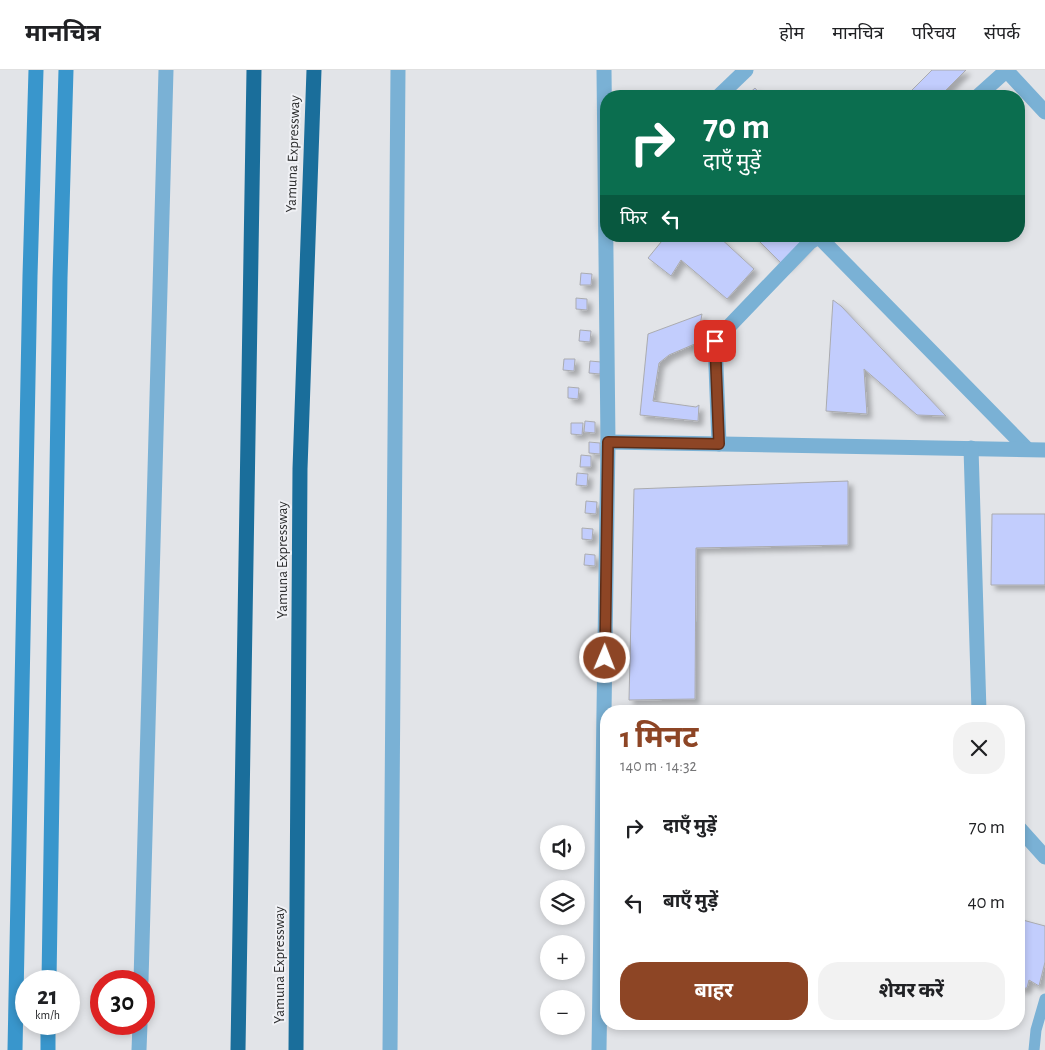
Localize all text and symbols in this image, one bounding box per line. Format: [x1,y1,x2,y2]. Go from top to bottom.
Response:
text: मानचित्र [25,22,101,46]
text: होम [779,25,804,43]
text: मानचित्र [832,25,884,43]
text: परिचय [912,25,956,43]
text: संपर्क [984,25,1020,43]
street label: Yamuna Expressway [283,94,303,213]
icon: right [620,110,685,175]
text: 70 m [703,110,770,145]
text: दाएँ मुड़ें [703,151,761,173]
icon: left [657,205,685,233]
text: फिर [620,209,647,228]
pin [694,320,736,362]
icon: arrive [701,327,729,355]
street label: Yamuna Expressway [275,501,290,619]
position arrow [578,631,630,683]
button: close [953,722,1005,774]
text: 1 मिनट [620,723,698,753]
text: 140 m · 14:32 [620,758,697,774]
icon: right [620,814,648,842]
text: दाएँ मुड़ें [663,817,717,836]
text: 70 m [969,818,1005,837]
map controls [540,825,585,1035]
button: sound [540,825,585,870]
button: layers [540,880,585,925]
icon: left [620,889,648,917]
text: बाएँ मुड़ें [663,892,718,911]
text: 40 m [967,893,1005,912]
street label: Yamuna Expressway [272,906,287,1024]
button: + [540,935,585,980]
button: बाहर [620,962,808,1020]
button: शेयर करें [818,962,1005,1020]
speed limit sign: 30 [90,970,155,1035]
text: 21 [37,984,58,1009]
button: − [540,990,585,1035]
text: km/h [35,1009,60,1021]

